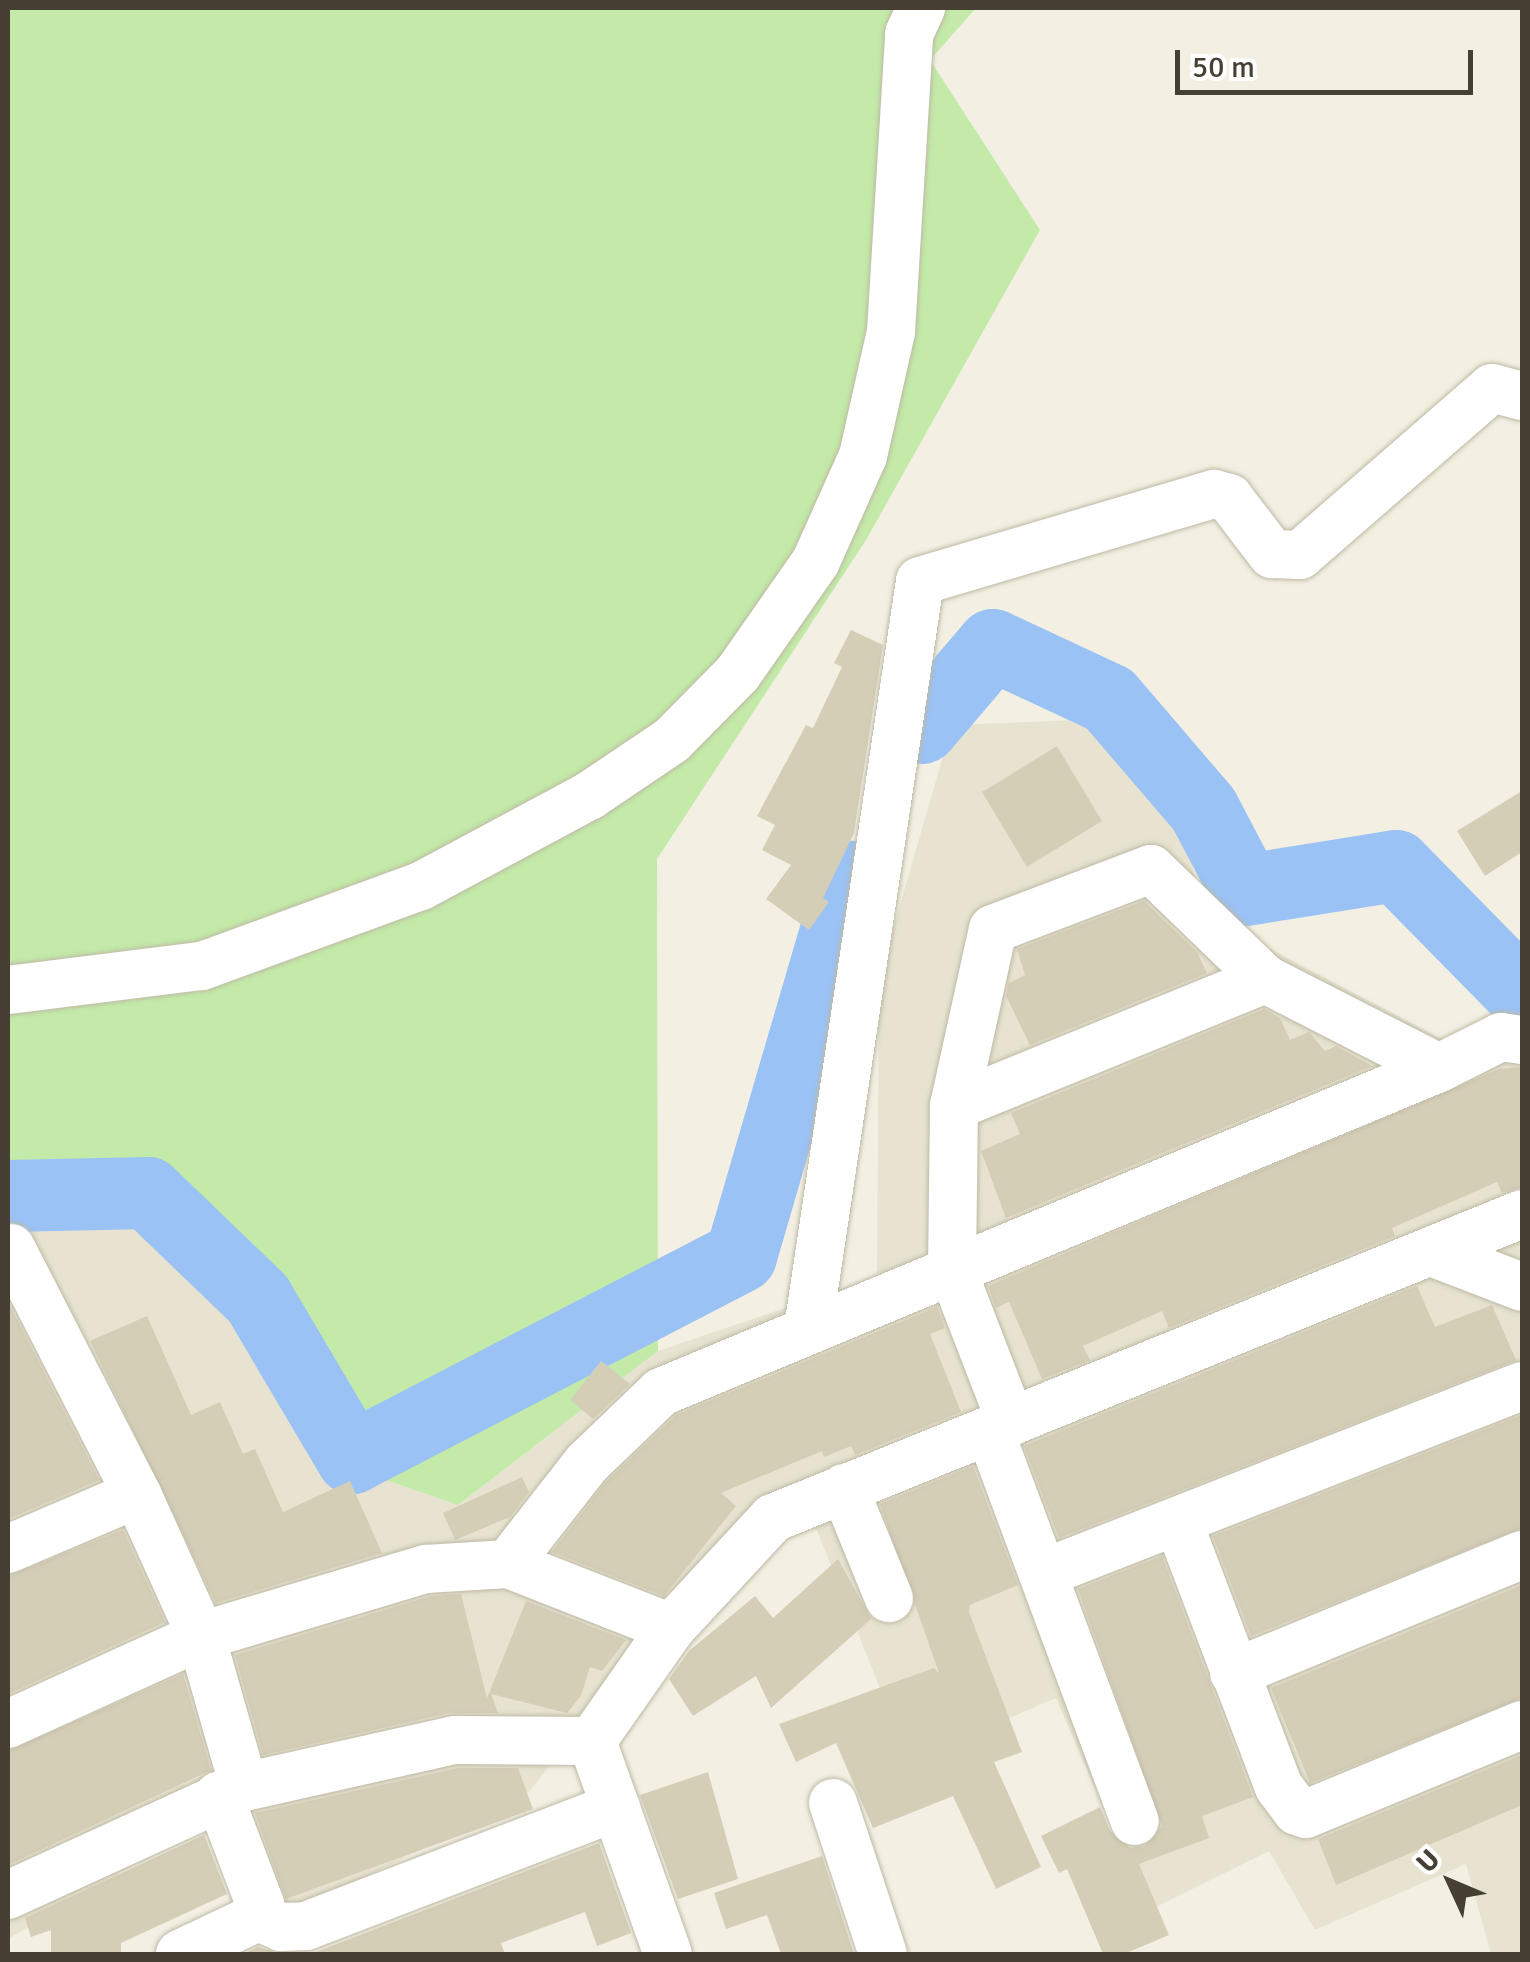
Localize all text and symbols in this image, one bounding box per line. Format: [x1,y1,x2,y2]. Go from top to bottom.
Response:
scale bar [1180,30,1478,92]
text: 50 m [1192,49,1255,86]
north arrow [1400,1832,1500,1932]
text: U [1410,1843,1447,1880]

